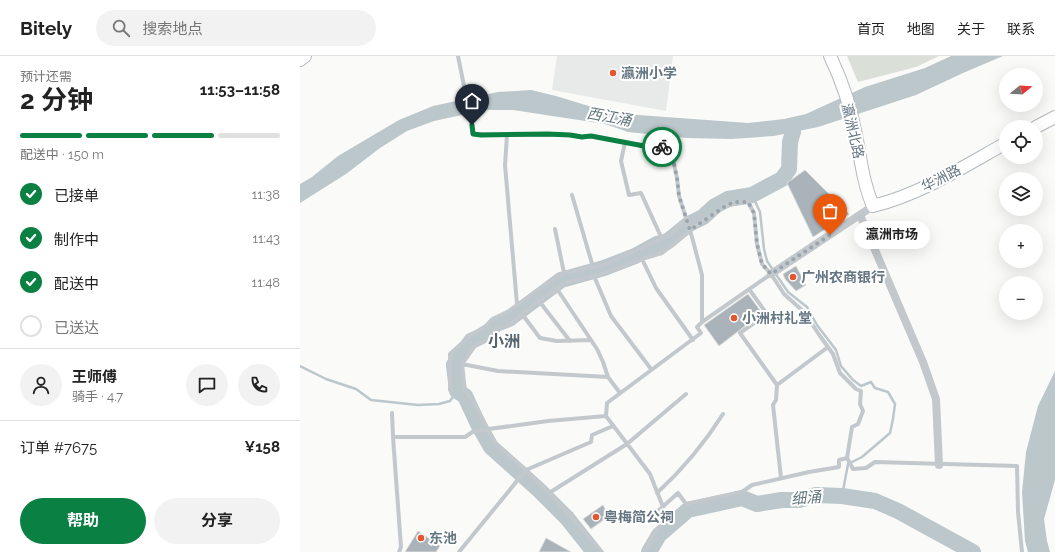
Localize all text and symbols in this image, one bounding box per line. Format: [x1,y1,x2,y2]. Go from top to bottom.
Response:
search box [96,10,376,46]
text: Bitely [20,17,72,39]
icon: search [110,17,132,39]
text: 搜索地点 [142,20,202,38]
text: 首页 [857,21,885,37]
text: 地图 [907,21,935,37]
text: 关于 [957,21,985,37]
text: 联系 [1007,21,1035,37]
place label: 瀛洲小学 [621,65,677,81]
marker: 瀛洲小学 [608,68,618,78]
north arrow [999,68,1043,112]
map controls [999,68,1043,320]
text: 预计还需 [20,69,72,84]
text: 11:53–11:58 [200,81,280,99]
pin [455,84,489,125]
text: 2 分钟 [20,85,93,115]
icon: home [461,90,483,112]
street label: 瀛洲北路 [839,102,867,160]
water label: 西江涌 [585,104,635,130]
button: locate [999,120,1043,164]
courier [642,127,682,167]
icon: bike [651,136,673,158]
text: 配送中 · 150 m [20,147,104,162]
street label: 华洲路 [919,161,963,195]
button: layers [999,172,1043,216]
icon: check [20,183,42,205]
text: 已接单 [54,187,99,205]
text: 11:38 [252,187,280,202]
pin [813,194,847,235]
icon: bag [819,200,841,222]
callout: 瀛洲市场 [854,221,930,249]
button: + [999,224,1043,268]
icon: check [20,227,42,249]
text: 瀛洲市场 [866,227,918,242]
text: 制作中 [54,231,99,249]
text: 11:43 [252,231,280,246]
place label: 广州农商银行 [801,269,885,285]
icon: check [20,271,42,293]
marker: 广州农商银行 [788,272,798,282]
text: 配送中 [54,275,99,293]
text: 11:48 [252,275,280,290]
button: − [999,276,1043,320]
place label: 小洲村礼堂 [742,310,812,326]
marker: 小洲村礼堂 [729,313,739,323]
text: 已送达 [54,319,99,337]
district label: 小洲 [488,332,520,351]
button: person [20,364,62,406]
button: chat [186,364,228,406]
button: phone [238,364,280,406]
text: 王师傅 [72,368,117,386]
text: 骑手 · 4.7 [72,389,123,404]
text: ¥158 [245,438,280,456]
text: 订单 #7675 [20,439,97,457]
water label: 细涌 [790,488,824,508]
button: 帮助 [20,498,146,544]
button: 分享 [154,498,280,544]
place label: 粤梅简公祠 [604,509,674,525]
marker: 粤梅简公祠 [591,512,601,522]
place label: 东池 [429,530,457,546]
marker: 东池 [416,533,426,543]

